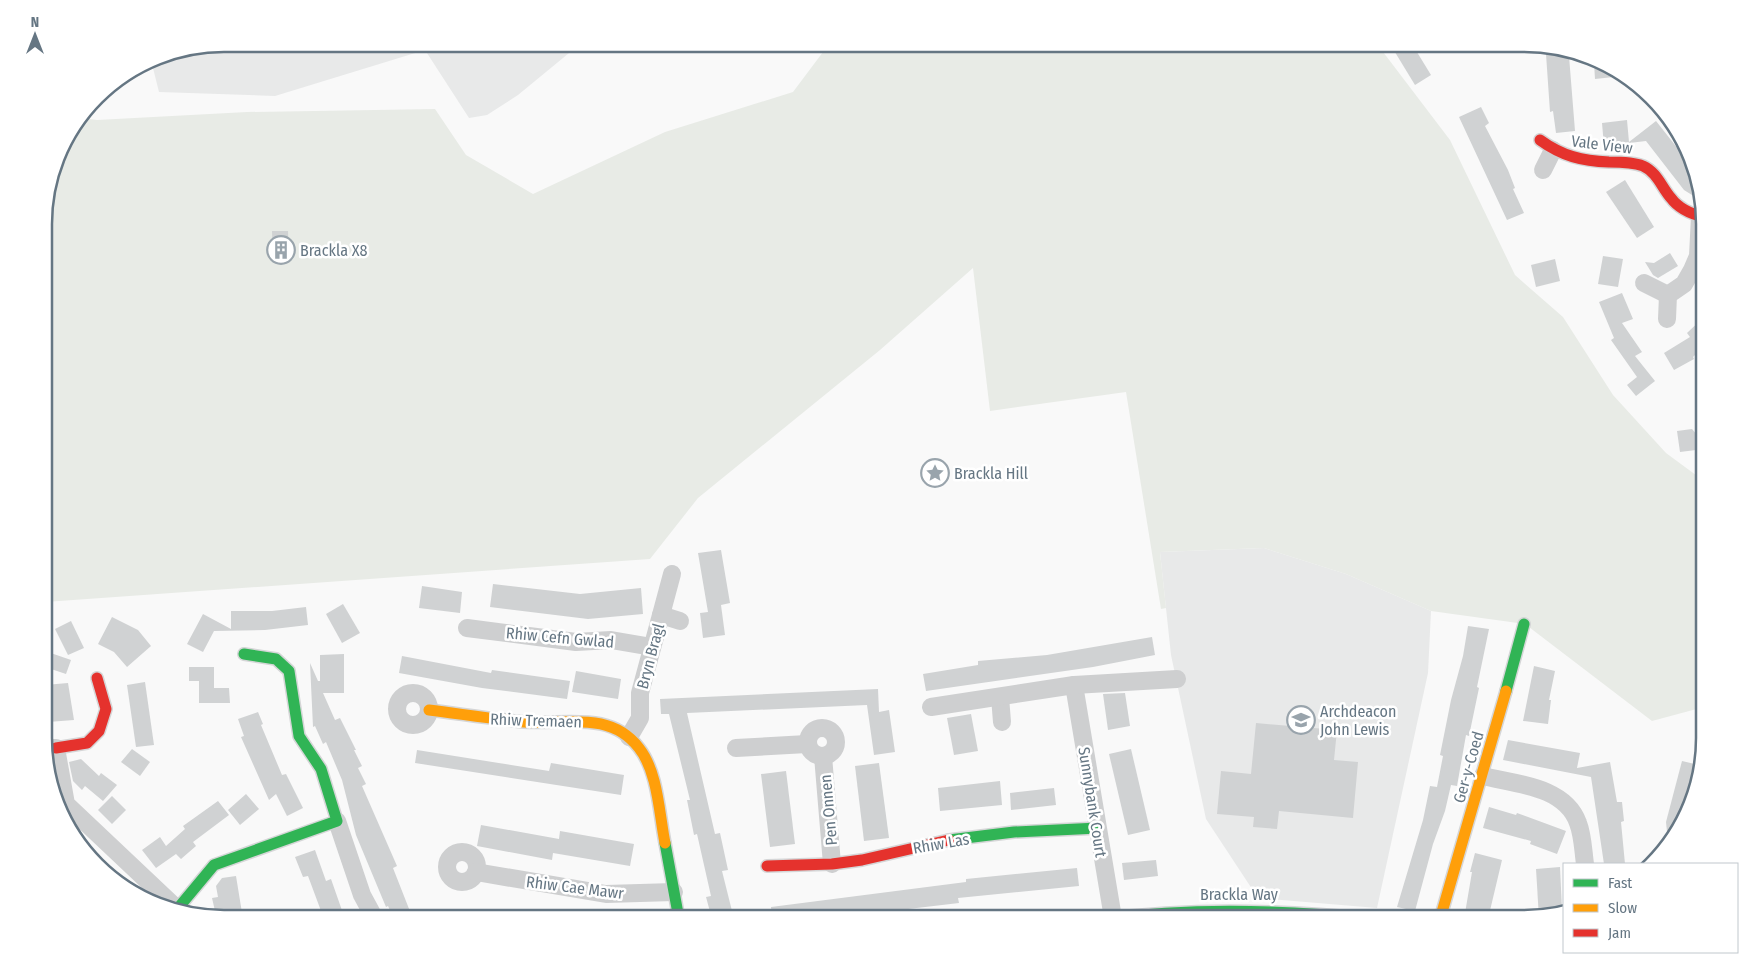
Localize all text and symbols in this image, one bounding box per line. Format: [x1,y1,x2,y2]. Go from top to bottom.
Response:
north arrow [10,10,60,60]
text: N [31,14,39,31]
street label: Vale View [1570,131,1634,158]
building icon: Brackla X8 [266,235,296,265]
place label: Brackla X8 [300,241,367,260]
place icon: Brackla Hill [920,458,950,488]
place label: Brackla Hill [954,464,1028,483]
street label: Bryn Bragl [633,621,668,691]
street label: Rhiw Cefn Gwlad [505,623,615,652]
place label: Archdeacon John Lewis [1320,702,1396,739]
school or university icon: Archdeacon John Lewis [1286,705,1316,735]
street label: Rhiw Tremaen [490,709,582,732]
street label: Ger-y-Coed [1449,729,1488,805]
street label: Sunnybank Court [1074,746,1111,859]
street label: Pen Onnen [816,774,841,846]
street label: Rhiw Las [911,829,971,858]
legend [1563,863,1738,953]
street label: Rhiw Cae Mawr [525,872,625,903]
text: Fast [1608,874,1632,892]
street label: Brackla Way [1200,885,1279,904]
text: Slow [1608,899,1637,917]
text: Jam [1608,924,1631,942]

